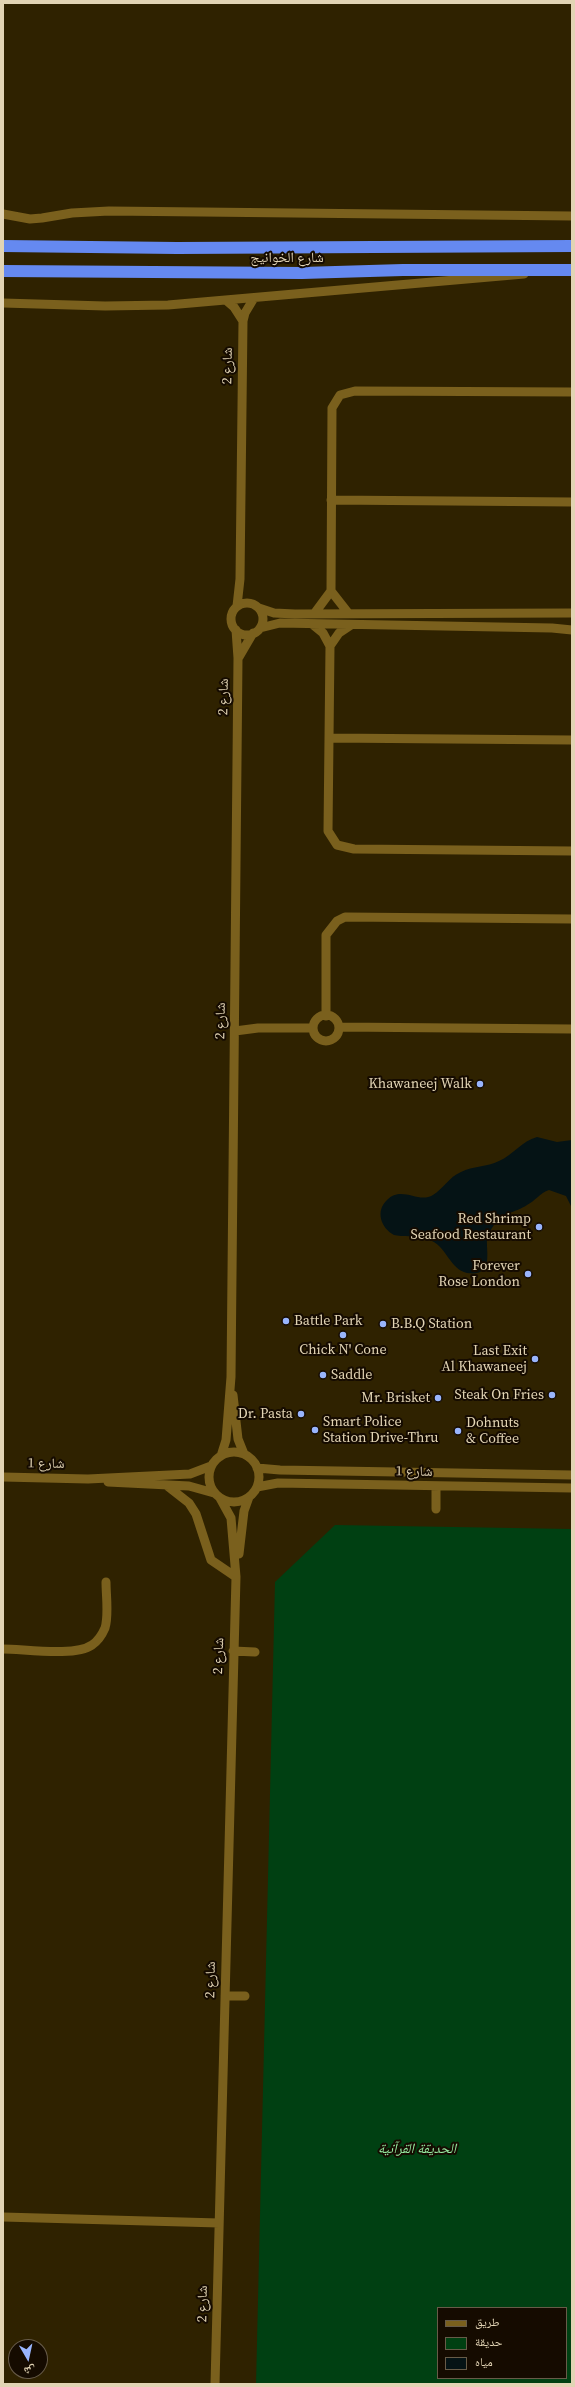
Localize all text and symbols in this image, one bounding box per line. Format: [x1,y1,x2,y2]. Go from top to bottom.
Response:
street label: شارع الخوانيج [250,250,324,266]
street label: شارع 2 [219,347,237,385]
street label: شارع 2 [215,678,233,716]
street label: شارع 2 [212,1002,230,1040]
place label: Khawaneej Walk [369,1076,472,1092]
marker: Khawaneej Walk [475,1079,485,1089]
place label: Red Shrimp Seafood Restaurant [411,1211,531,1244]
marker: Red Shrimp Seafood Restaurant [534,1222,544,1232]
place label: Forever Rose London [438,1258,520,1290]
marker: Forever Rose London [523,1269,533,1279]
place label: Battle Park [294,1313,362,1329]
marker: Battle Park [281,1316,291,1326]
place label: B.B.Q Station [391,1316,472,1332]
marker: B.B.Q Station [378,1319,388,1329]
marker: Chick N' Cone [338,1330,348,1340]
place label: Chick N' Cone [299,1342,387,1358]
place label: Last Exit Al Khawaneej [442,1343,527,1376]
marker: Last Exit Al Khawaneej [530,1354,540,1364]
place label: Saddle [331,1367,372,1383]
marker: Saddle [318,1370,328,1380]
place label: Steak On Fries [455,1387,544,1403]
place label: Mr. Brisket [361,1390,430,1406]
marker: Steak On Fries [547,1390,557,1400]
marker: Mr. Brisket [433,1393,443,1403]
place label: Dr. Pasta [238,1406,293,1422]
marker: Dr. Pasta [296,1409,306,1419]
place label: Smart Police Station Drive-Thru [323,1414,438,1446]
place label: Dohnuts & Coffee [466,1415,519,1448]
marker: Smart Police Station Drive-Thru [310,1425,320,1435]
marker: Dohnuts & Coffee [453,1426,463,1436]
street label: شارع 1 [27,1455,65,1473]
street label: شارع 1 [395,1463,433,1481]
street label: شارع 2 [210,1637,228,1675]
street label: شارع 2 [202,1961,220,1999]
park label: الحديقة القرآنية [378,2141,456,2157]
street label: شارع 2 [194,2285,212,2323]
legend [437,2307,567,2379]
text: طريق [475,2314,500,2330]
text: حديقة [475,2334,503,2350]
north arrow [8,2339,48,2379]
text: مياه [475,2354,493,2370]
text: ش [23,2362,37,2379]

